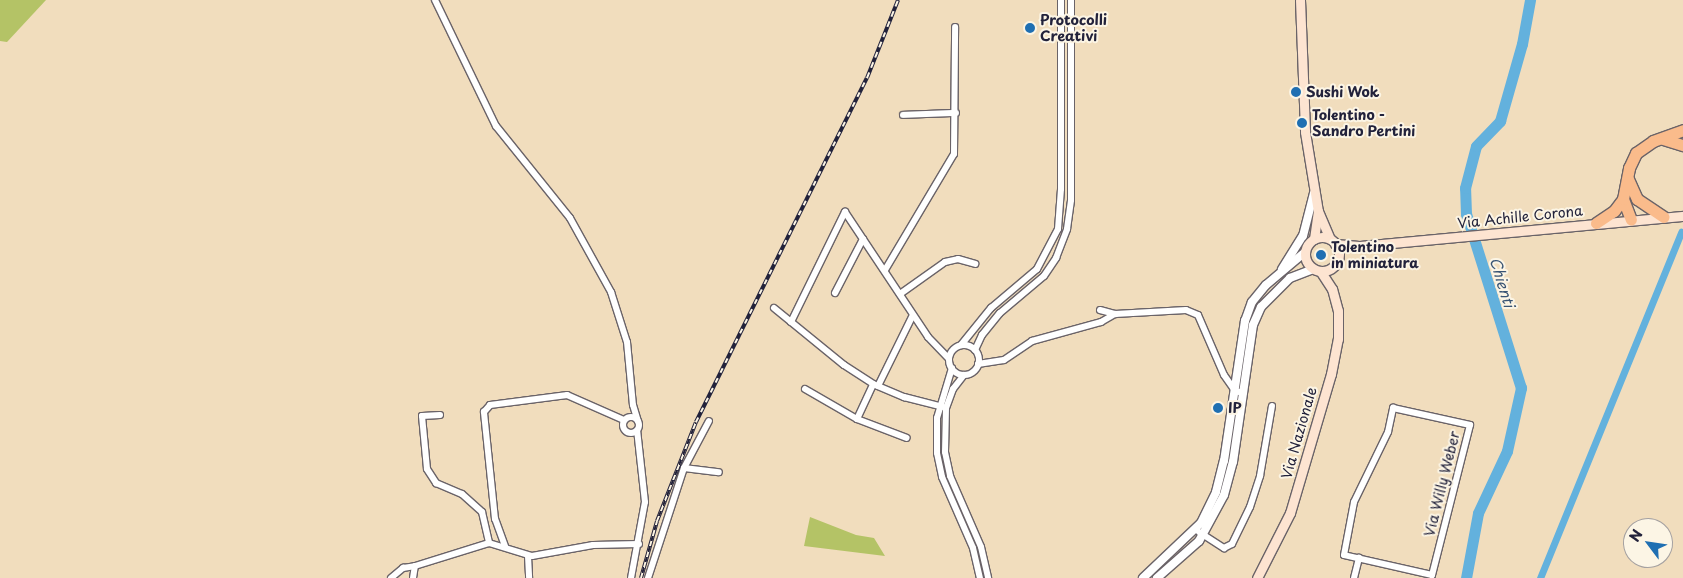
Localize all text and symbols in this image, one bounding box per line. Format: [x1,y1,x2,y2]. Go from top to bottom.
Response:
place label: Protocolli Creativi [1040,12,1107,44]
marker: Protocolli Creativi [1024,22,1036,34]
place label: Sushi Wok [1306,84,1380,100]
marker: Sushi Wok [1290,86,1302,98]
place label: Tolentino - Sandro Pertini [1312,107,1416,140]
marker: Tolentino - Sandro Pertini [1296,117,1308,129]
street label: Via Achille Corona [1456,202,1584,232]
place label: Tolentino in miniatura [1331,239,1419,272]
marker: Tolentino in miniatura [1315,249,1327,261]
water label: Chienti [1487,255,1519,309]
street label: Via Nazionale [1278,385,1320,481]
place label: IP [1228,400,1242,416]
marker: IP [1212,402,1224,414]
street label: Via Willy Weber [1421,430,1463,538]
north arrow [1623,518,1673,568]
text: N [1624,525,1647,546]

